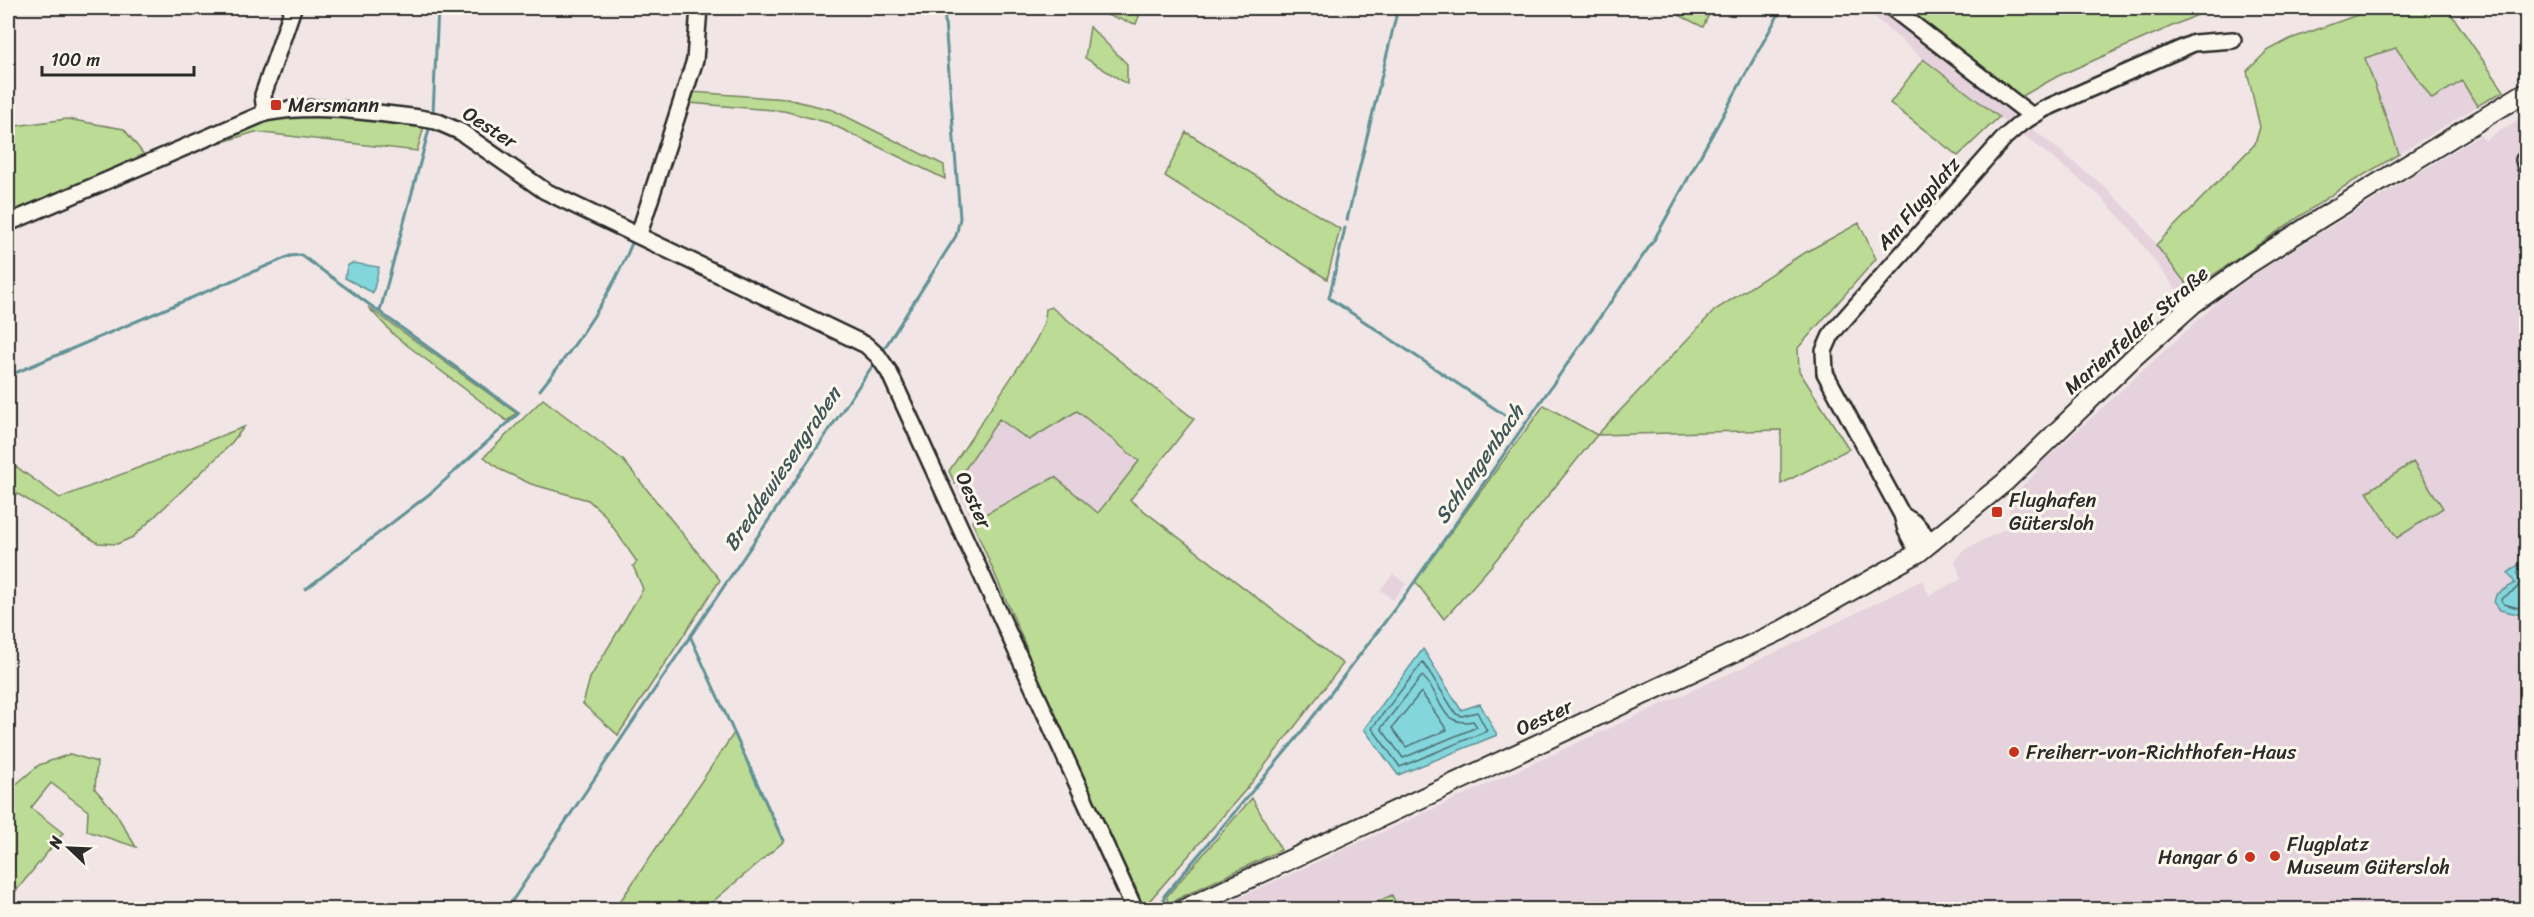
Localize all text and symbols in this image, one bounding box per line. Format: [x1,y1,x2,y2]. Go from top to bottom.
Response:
scale bar [42,39,194,77]
text: 100 m [51,44,100,76]
place label: Mersmann [288,88,379,123]
street label: Oester [455,96,525,159]
marker: Mersmann [269,98,283,112]
street label: Am Flugplatz [1867,148,1970,259]
street label: Marienfelder Straße [2056,257,2217,404]
water label: Breddewiesengraben [713,377,853,559]
water label: Schlangenbach [1424,395,1536,532]
street label: Oester [945,466,1002,535]
place label: Flughafen Gütersloh [2009,483,2096,541]
marker: Flughafen Gütersloh [1990,505,2004,519]
street label: Oester [1510,689,1579,746]
place label: Freiherr-von-Richthofen-Haus [2026,735,2297,770]
marker: Freiherr-von-Richthofen-Haus [2007,745,2021,759]
north arrow [39,818,99,878]
place label: Flugplatz Museum Gütersloh [2287,827,2450,885]
text: N [40,831,72,854]
place label: Hangar 6 [2158,840,2238,875]
marker: Flugplatz Museum Gütersloh [2268,849,2282,863]
marker: Hangar 6 [2243,850,2257,864]

